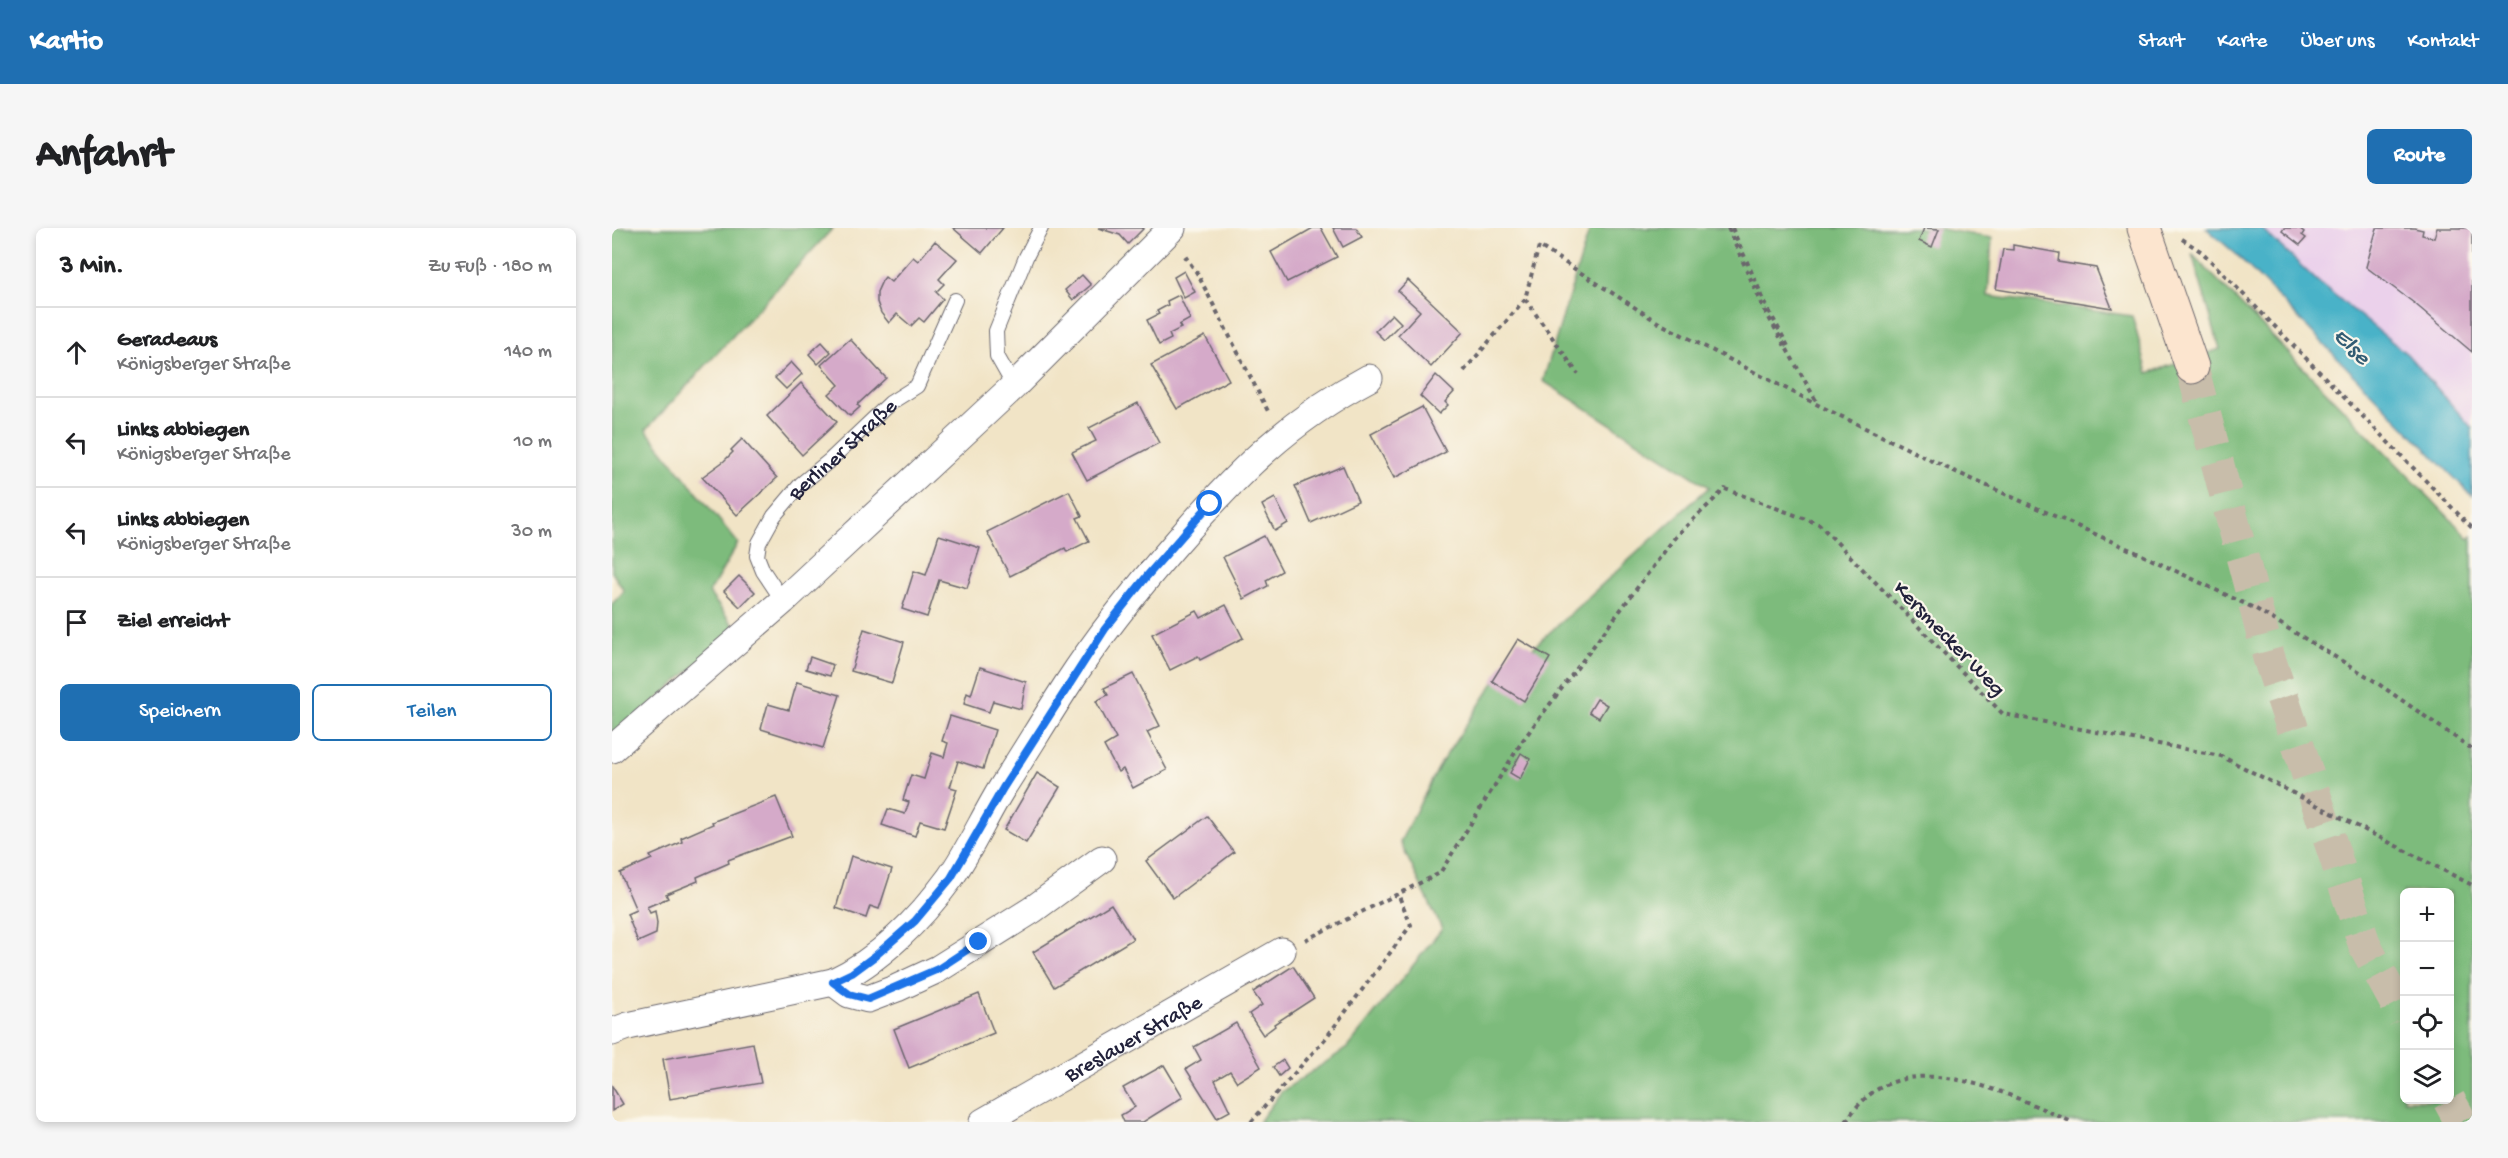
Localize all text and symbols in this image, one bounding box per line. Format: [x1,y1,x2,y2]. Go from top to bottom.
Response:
text: Kartio [30,26,103,59]
text: Start [2138,30,2184,55]
text: Karte [2217,30,2267,55]
text: Über uns [2300,30,2374,55]
text: Kontakt [2407,30,2478,55]
button: Route [2367,129,2472,184]
text: Anfahrt [36,132,171,181]
text: 3 Min. [60,252,124,283]
text: Zu Fuß · 180 m [428,256,552,279]
water label: Else [2326,323,2377,374]
text: Geradeaus [117,328,217,354]
icon: ahead [60,336,93,369]
text: 140 m [504,341,552,364]
text: Königsberger Straße [117,354,291,377]
street label: Berliner Straße [783,394,904,508]
text: Links abbiegen [117,418,249,444]
icon: left [60,426,93,459]
text: 10 m [514,431,552,454]
text: Königsberger Straße [117,444,291,467]
route start [1196,490,1222,516]
text: Links abbiegen [117,508,249,534]
icon: left [60,516,93,549]
text: 30 m [511,521,552,544]
text: Königsberger Straße [117,534,291,557]
street label: Kersmecker Weg [1886,577,2010,703]
icon: arrive [60,606,93,639]
text: Ziel erreicht [117,609,229,635]
button: Speichern [60,684,300,741]
button: Teilen [312,684,552,741]
map controls [2400,888,2454,1104]
button: + [2400,888,2454,942]
route end [965,928,991,954]
button: − [2400,942,2454,996]
street label: Breslauer Straße [1060,990,1208,1090]
button: locate [2400,996,2454,1050]
button: layers [2400,1050,2454,1104]

